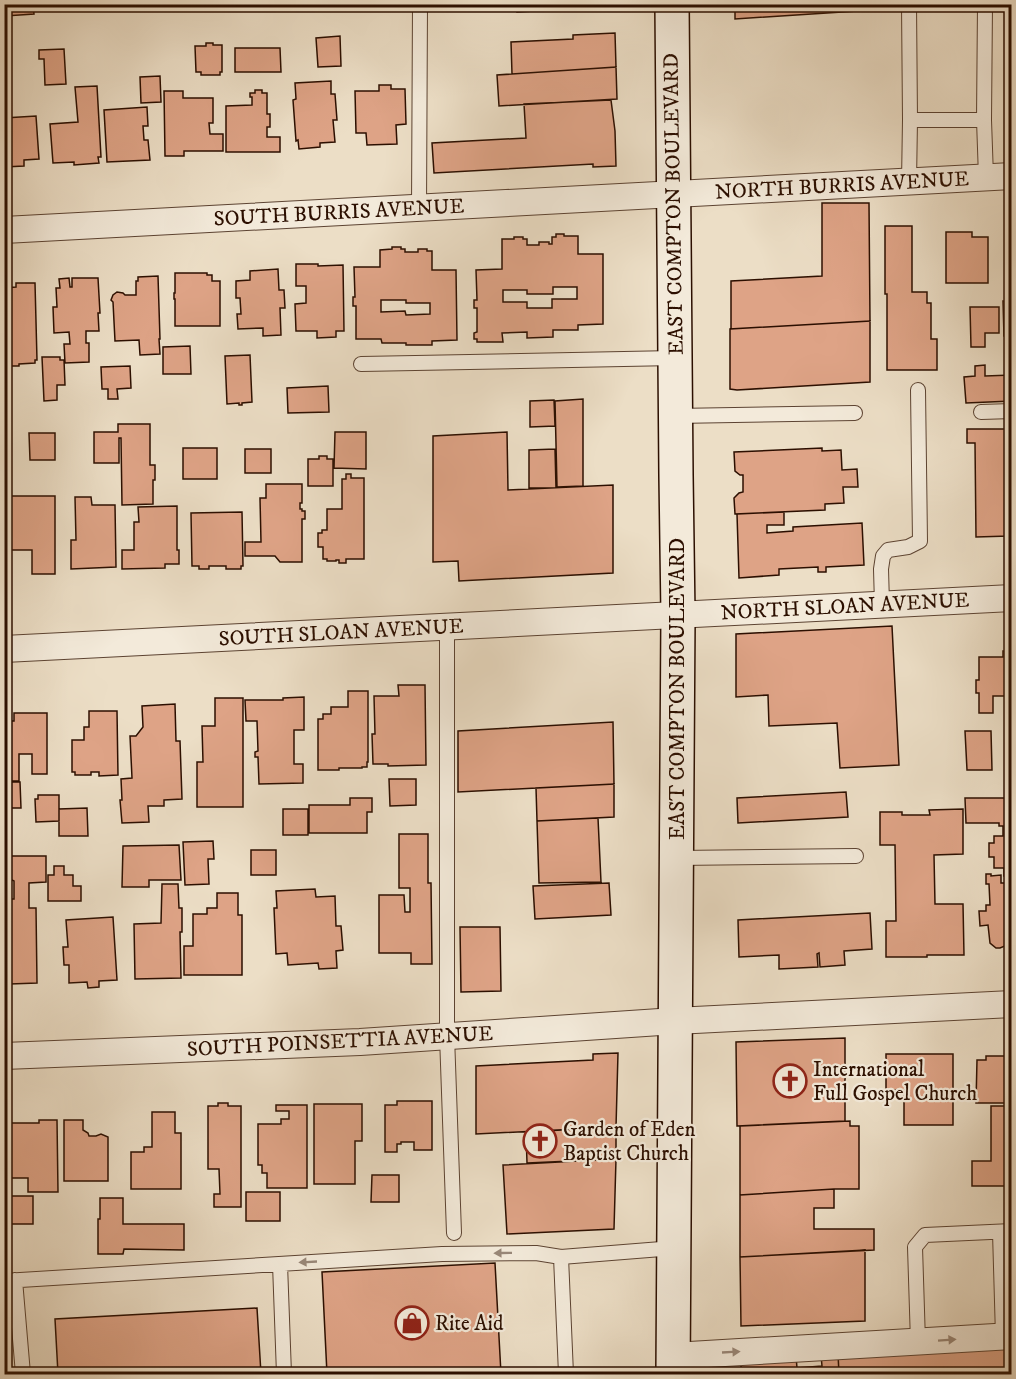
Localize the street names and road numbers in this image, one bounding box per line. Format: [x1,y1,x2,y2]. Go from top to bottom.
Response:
street label: EAST COMPTON BOULEVARD [658,53,690,355]
street label: NORTH BURRIS AVENUE [714,166,970,206]
street label: SOUTH BURRIS AVENUE [213,193,465,233]
street label: EAST COMPTON BOULEVARD [665,538,691,840]
street label: NORTH SLOAN AVENUE [720,587,970,626]
street label: SOUTH SLOAN AVENUE [218,614,464,652]
street label: SOUTH POINSETTIA AVENUE [186,1021,494,1063]

